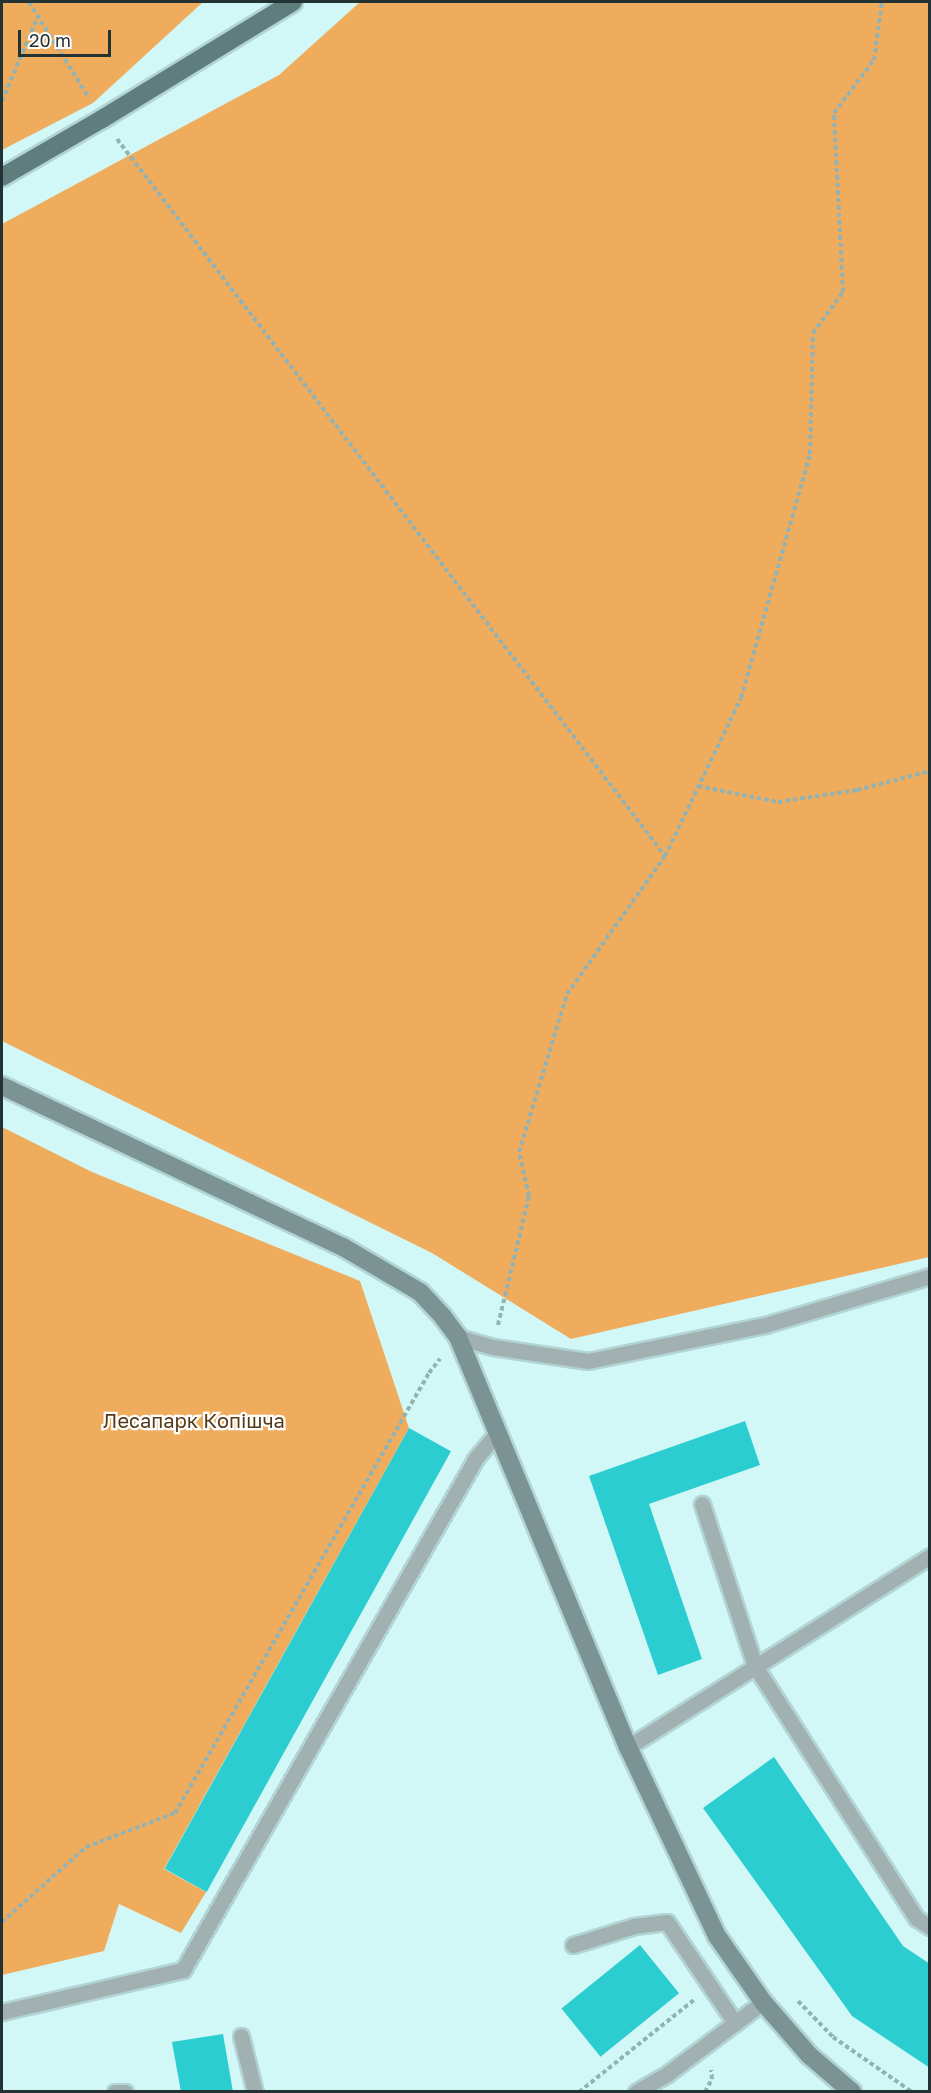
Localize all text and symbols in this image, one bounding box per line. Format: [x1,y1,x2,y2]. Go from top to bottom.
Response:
scale bar [21,18,114,56]
text: 20 m [29,29,71,51]
park label: Лесапарк Копішча [103,1408,285,1432]

